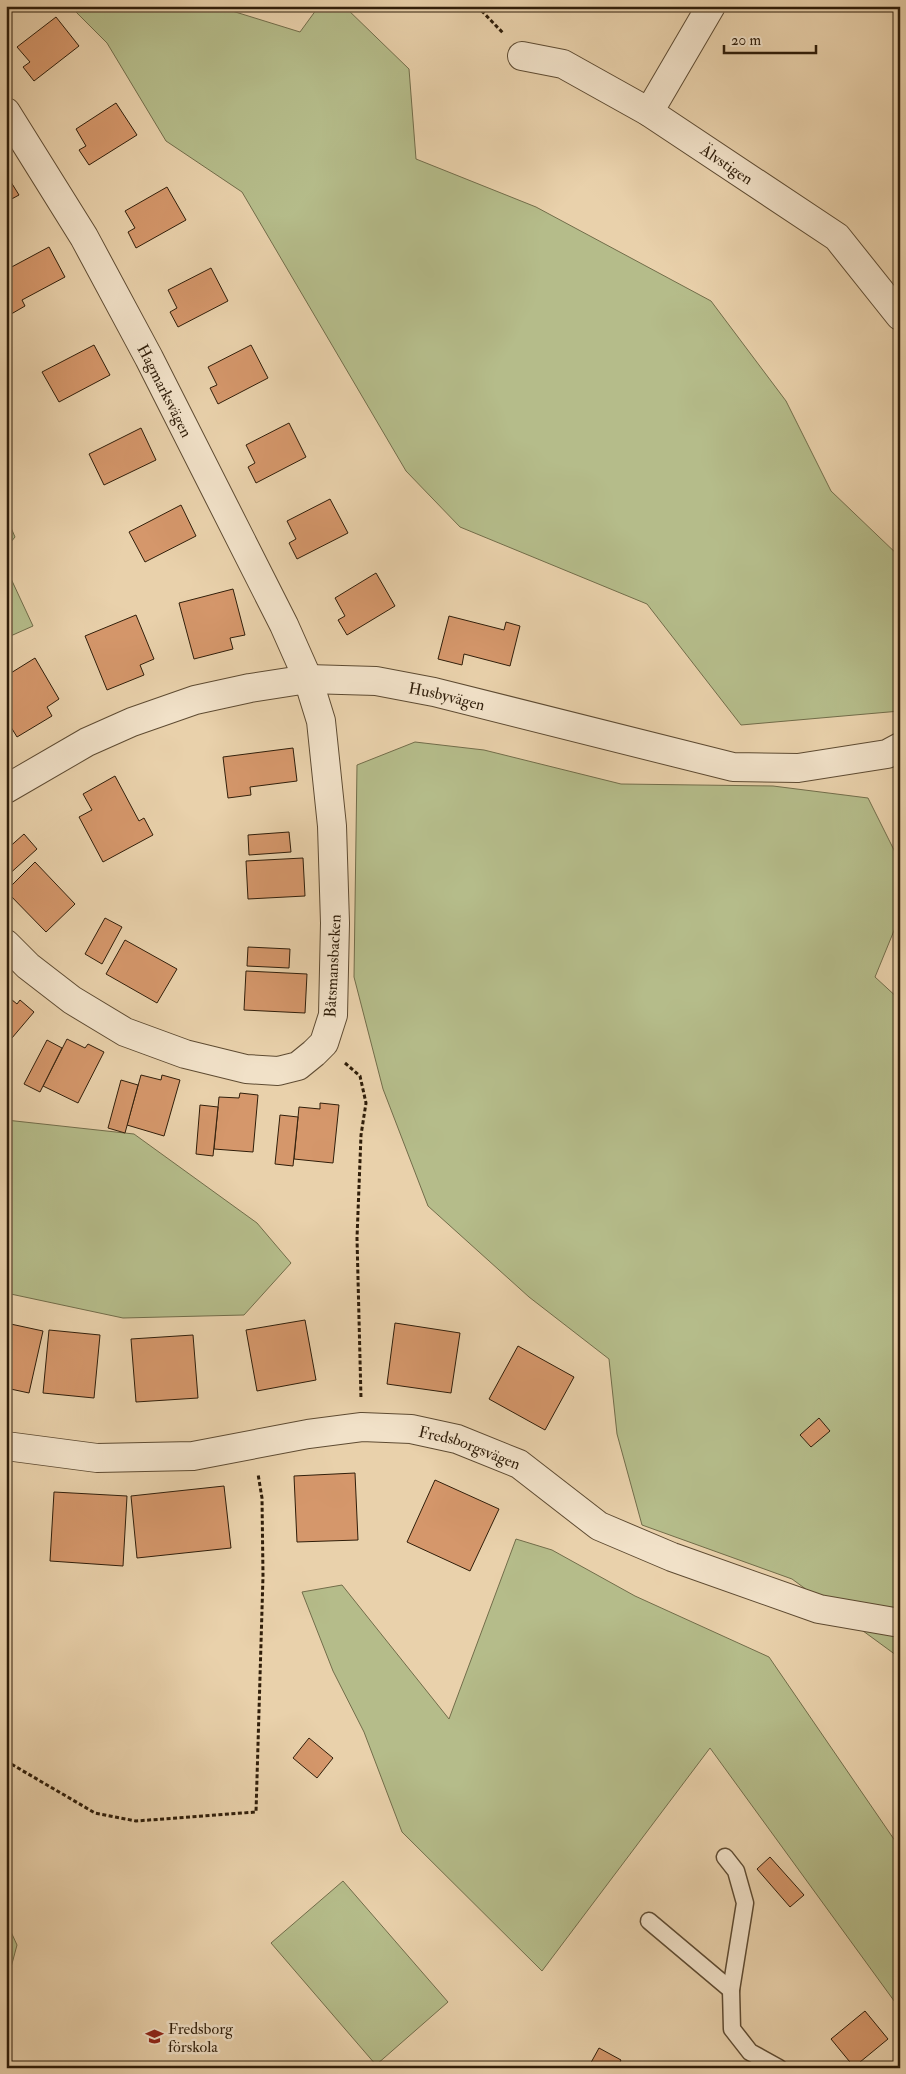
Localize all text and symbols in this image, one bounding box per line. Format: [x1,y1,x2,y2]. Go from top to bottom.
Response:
scale bar [724,22,816,54]
text: 20 m [731,31,761,50]
street label: Älvstigen [696,140,757,189]
street label: Hagmarksvägen [132,341,196,441]
street label: Husbyvägen [407,678,487,715]
street label: Båtsmansbacken [320,914,346,1018]
street label: Fredsborgsvägen [417,1422,523,1475]
place label: Fredsborg förskola [168,2019,234,2057]
school or university icon: Fredsborg förskola [144,2027,164,2047]

